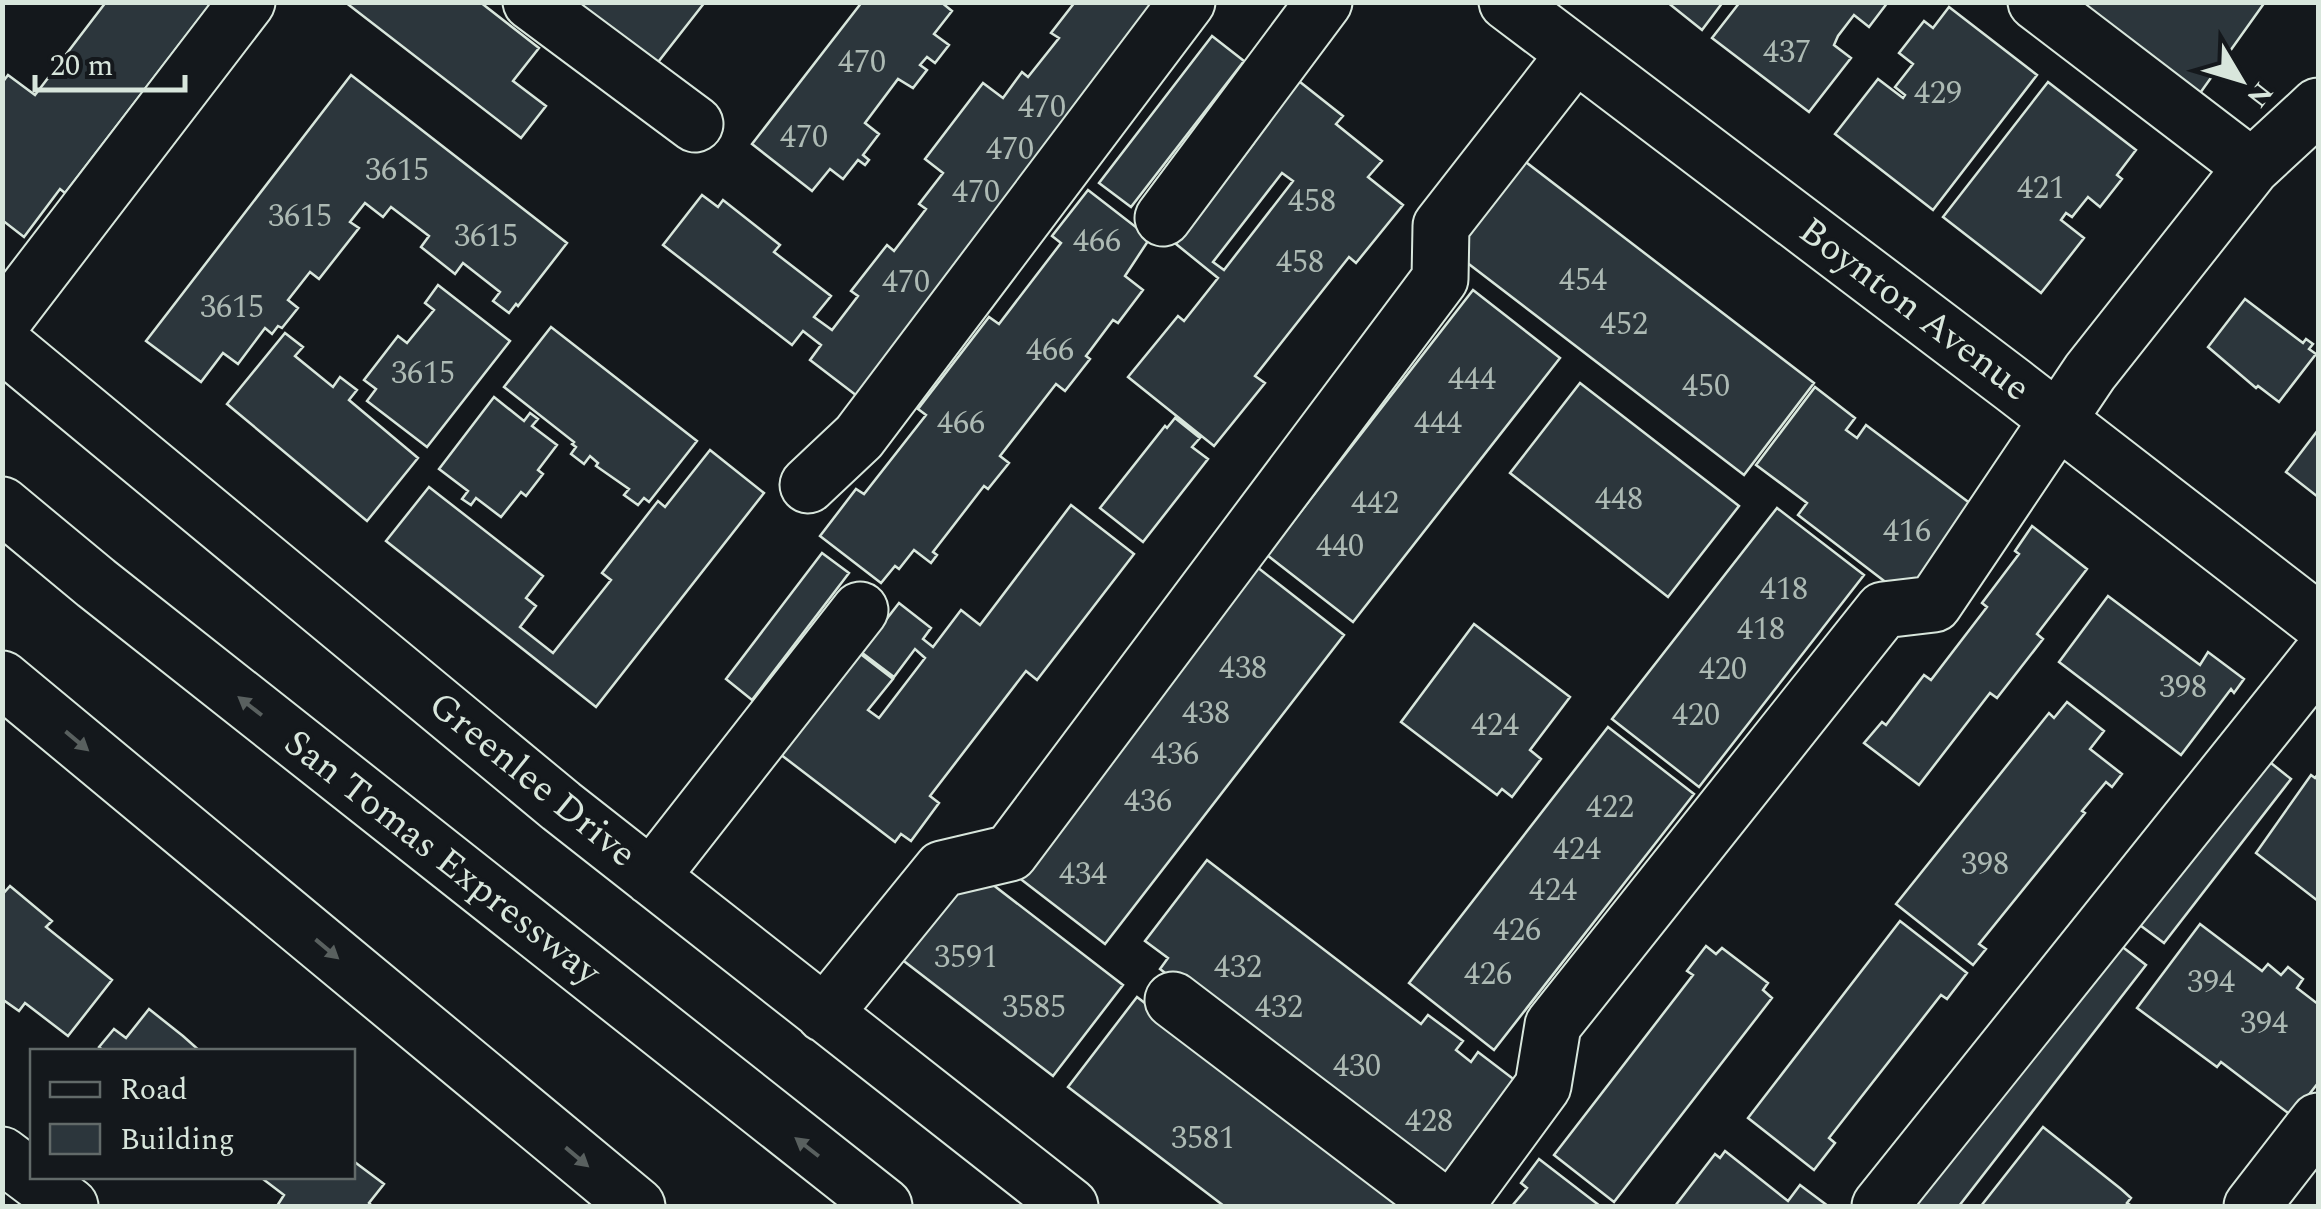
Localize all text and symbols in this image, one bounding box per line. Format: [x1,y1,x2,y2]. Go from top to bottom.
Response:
house number: 437 [1763,28,1811,77]
scale bar [35,30,185,92]
north arrow [2191,30,2291,130]
house number: 470 [838,38,886,87]
text: 20 m [50,43,113,89]
house number: 429 [1914,69,1962,118]
text: N [2236,72,2283,117]
house number: 470 [1018,83,1066,132]
house number: 470 [780,113,828,162]
house number: 470 [986,125,1034,174]
house number: 3615 [365,146,429,195]
house number: 421 [2017,164,2065,213]
house number: 470 [952,168,1000,217]
house number: 458 [1288,177,1336,226]
house number: 3615 [268,192,332,241]
street label: Boynton Avenue [1786,203,2042,417]
house number: 3615 [454,212,518,261]
house number: 466 [1073,217,1121,266]
house number: 458 [1276,238,1324,287]
house number: 454 [1559,256,1607,305]
house number: 470 [882,258,930,307]
house number: 3615 [200,283,264,332]
house number: 452 [1600,300,1648,349]
house number: 466 [1026,326,1074,375]
house number: 3615 [391,349,455,398]
house number: 444 [1448,355,1496,404]
house number: 450 [1682,362,1730,411]
house number: 466 [937,399,985,448]
house number: 444 [1414,399,1462,448]
house number: 448 [1595,475,1643,524]
house number: 442 [1351,479,1399,528]
house number: 416 [1883,507,1931,556]
house number: 440 [1316,522,1364,571]
house number: 418 [1760,565,1808,614]
house number: 418 [1737,605,1785,654]
house number: 438 [1219,644,1267,693]
house number: 420 [1699,645,1747,694]
house number: 398 [2159,663,2207,712]
street label: Greenlee Drive [415,678,649,882]
house number: 438 [1182,689,1230,738]
house number: 420 [1672,691,1720,740]
one-way arrow [238,696,263,717]
house number: 424 [1471,701,1519,750]
street label: San Tomas Expressway [271,715,614,1002]
one-way arrow [65,730,90,751]
house number: 436 [1151,730,1199,779]
house number: 436 [1124,777,1172,826]
house number: 422 [1586,783,1634,832]
house number: 424 [1553,825,1601,874]
house number: 398 [1961,840,2009,889]
house number: 434 [1059,850,1107,899]
house number: 424 [1529,866,1577,915]
house number: 426 [1493,906,1541,955]
house number: 3591 [934,933,998,982]
one-way arrow [315,938,340,959]
house number: 432 [1214,943,1262,992]
house number: 426 [1464,950,1512,999]
house number: 394 [2187,958,2235,1007]
house number: 3585 [1002,983,1066,1032]
house number: 432 [1255,983,1303,1032]
house number: 394 [2240,999,2288,1048]
house number: 430 [1333,1042,1381,1091]
legend [30,1049,355,1179]
text: Road [120,1067,188,1113]
house number: 428 [1405,1097,1453,1146]
house number: 3581 [1171,1114,1235,1163]
text: Building [120,1117,235,1163]
one-way arrow [794,1137,820,1158]
one-way arrow [565,1145,590,1167]

